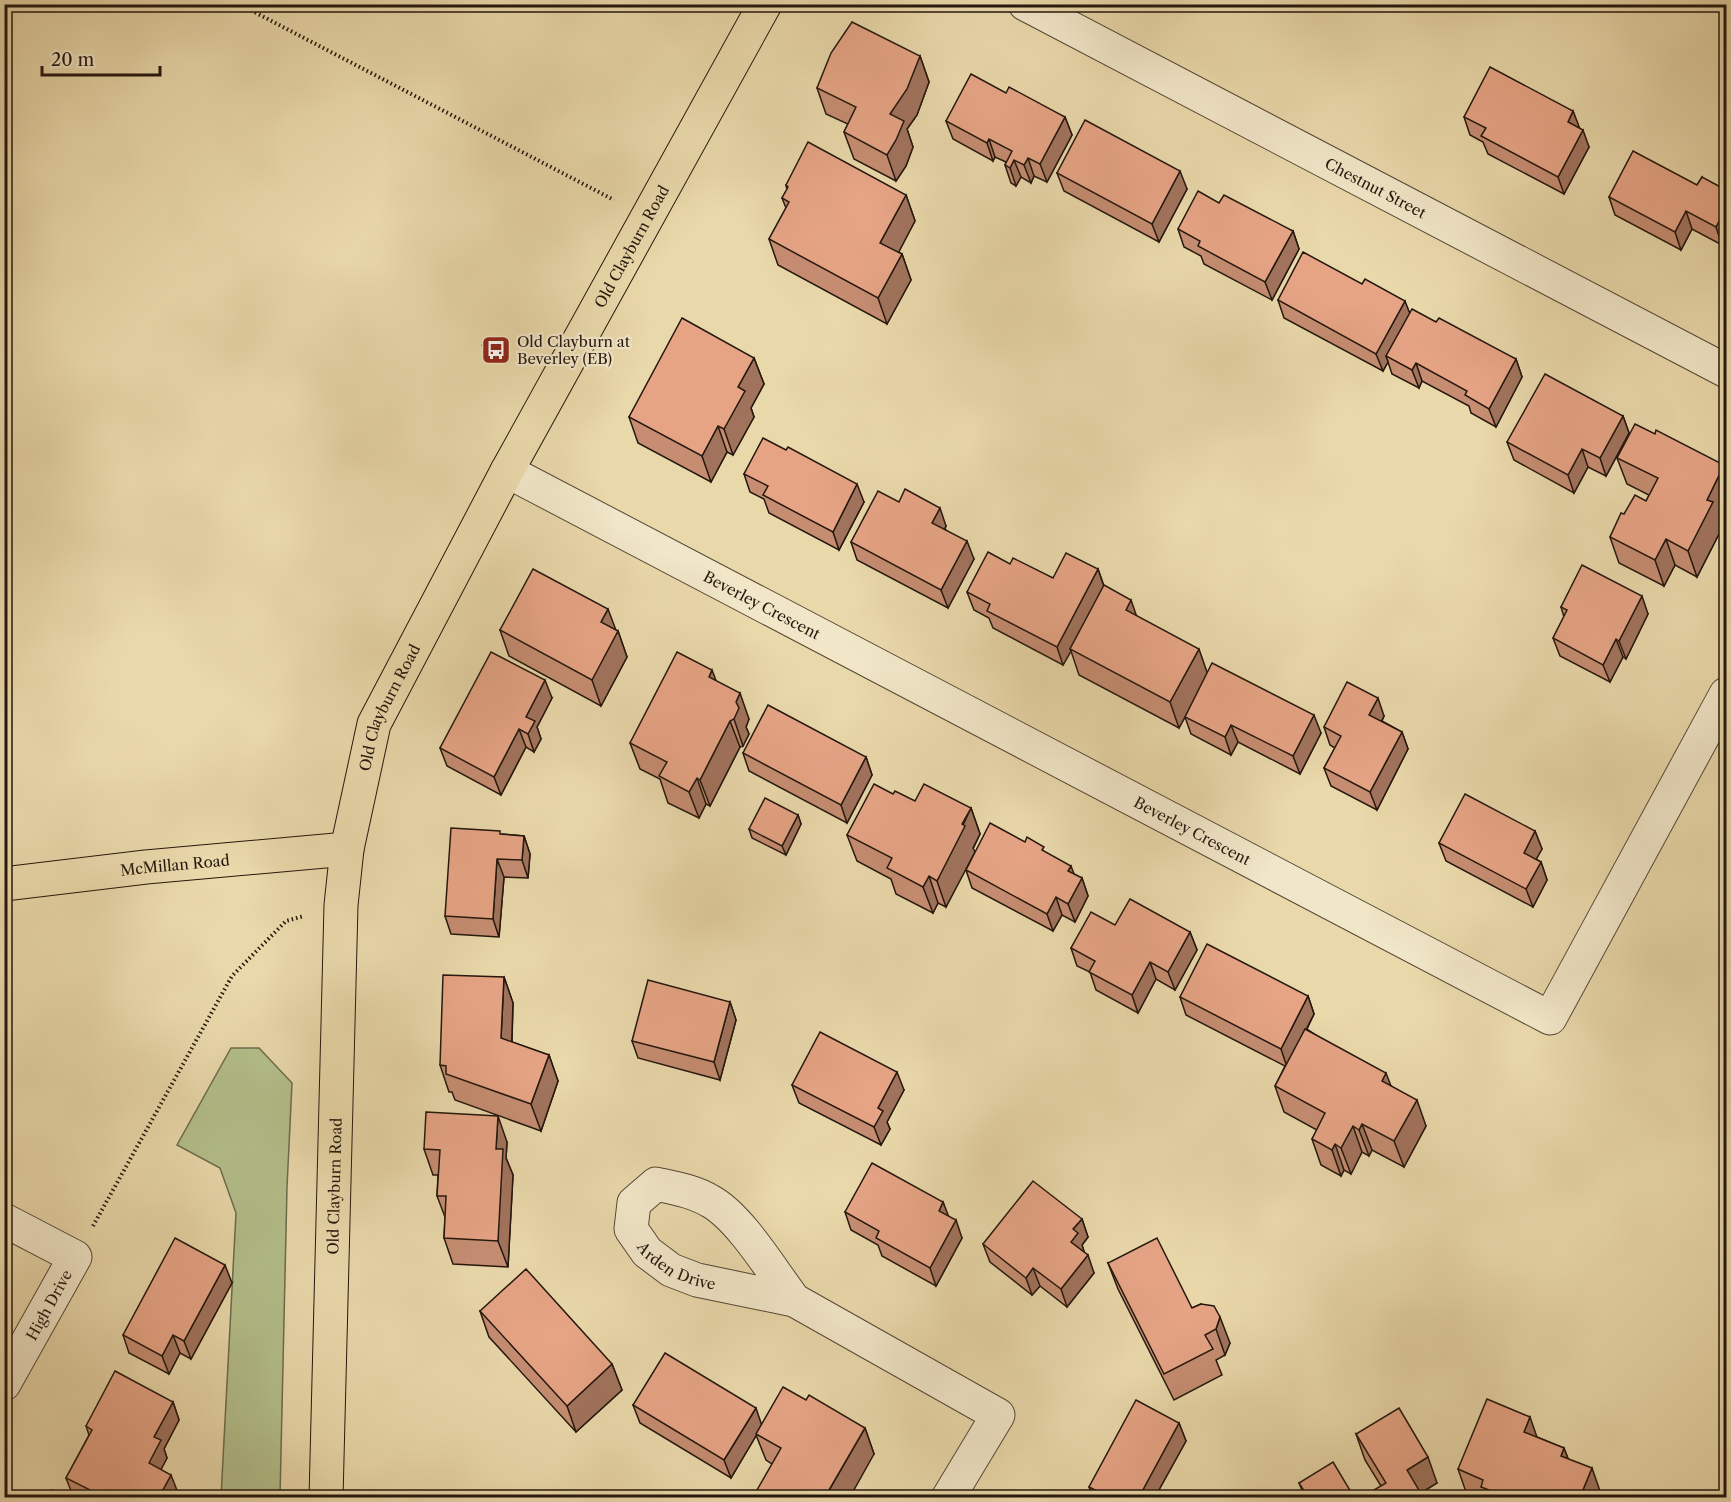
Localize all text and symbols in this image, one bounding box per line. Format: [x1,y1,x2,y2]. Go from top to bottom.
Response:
scale bar [42,39,160,77]
text: 20 m [51,49,95,71]
street label: Chestnut Street [1322,153,1430,222]
street label: Old Clayburn Road [590,182,673,311]
place label: Old Clayburn at Beverley (EB) [517,332,631,368]
bus stop icon: Old Clayburn at Beverley (EB) [480,334,512,366]
street label: Beverley Crescent [700,566,824,643]
street label: Old Clayburn Road [355,641,424,773]
street label: Beverley Crescent [1131,792,1255,869]
street label: McMillan Road [119,850,230,880]
street label: Old Clayburn Road [323,1117,345,1255]
street label: Arden Drive [633,1237,717,1293]
street label: High Drive [22,1266,76,1344]

